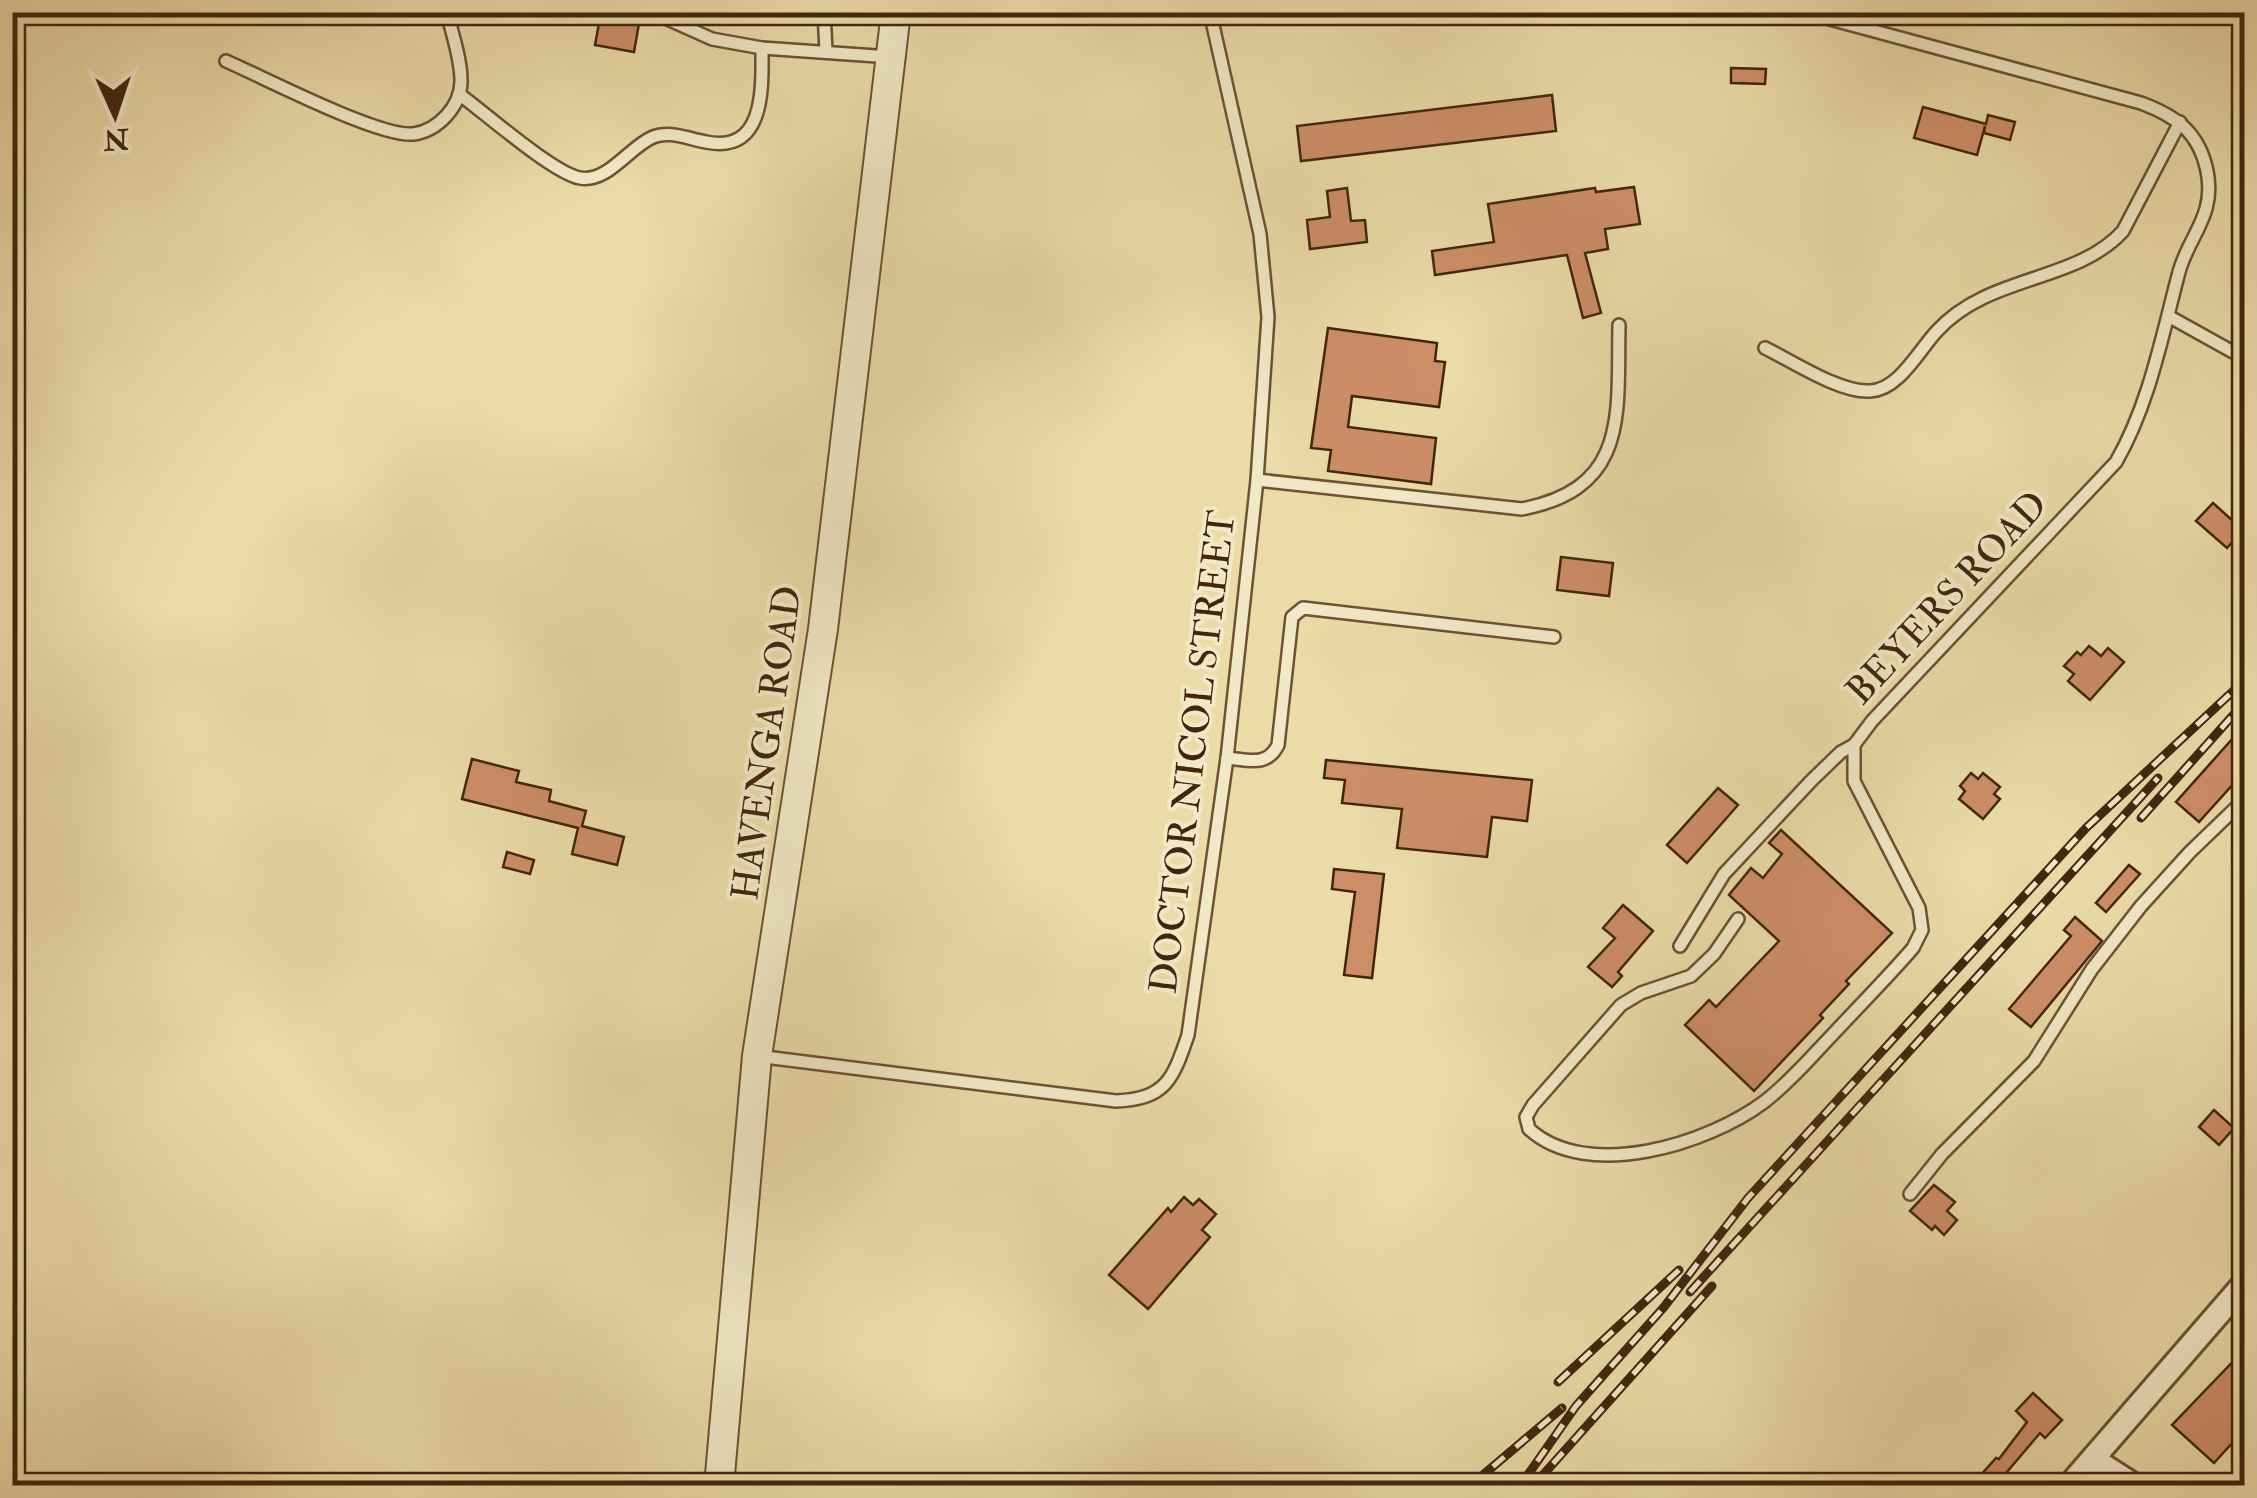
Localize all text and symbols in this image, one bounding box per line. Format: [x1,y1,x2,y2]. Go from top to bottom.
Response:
north arrow [65,65,165,165]
text: N [102,120,131,157]
street label: BEYERS ROAD [1836,481,2058,715]
street label: DOCTOR NICOL STREET [1140,508,1246,996]
street label: HAVENGA ROAD [721,583,813,903]

